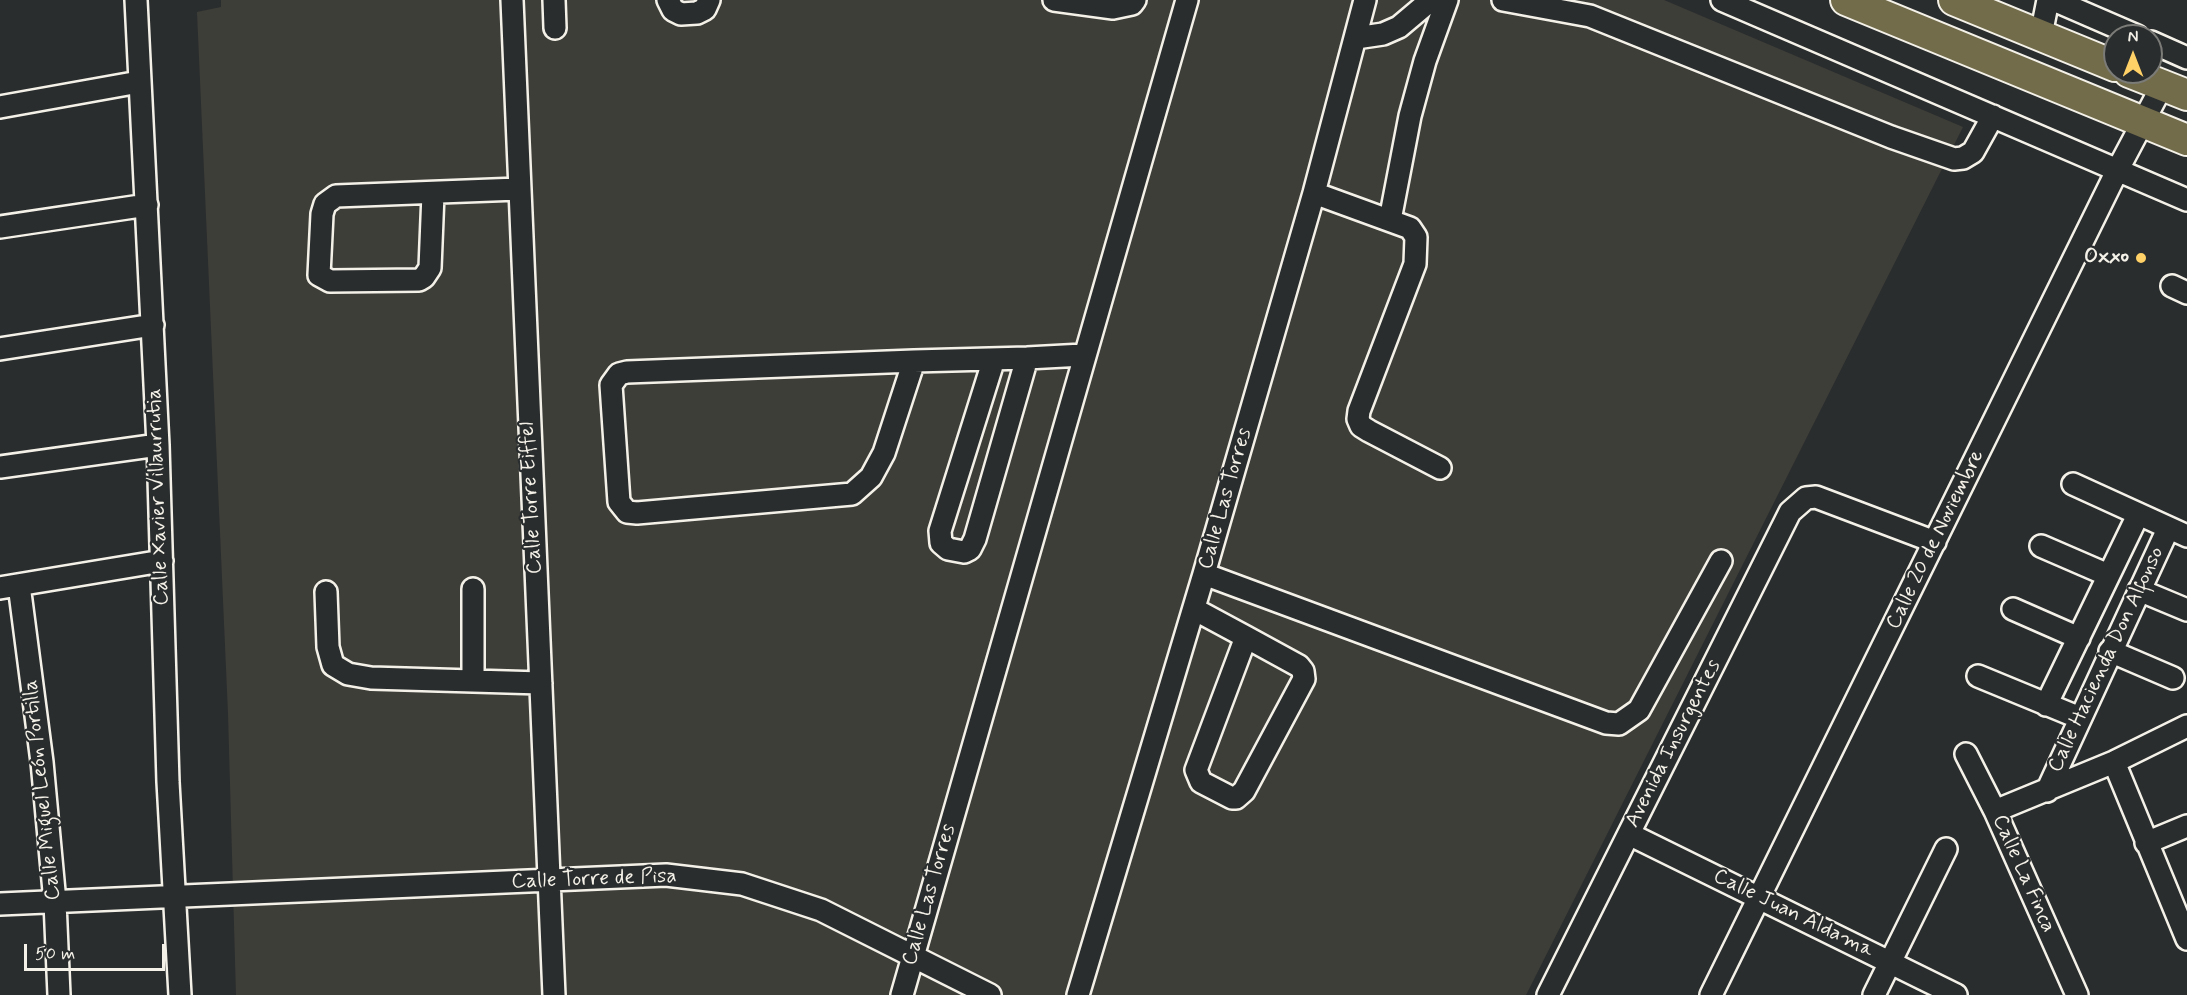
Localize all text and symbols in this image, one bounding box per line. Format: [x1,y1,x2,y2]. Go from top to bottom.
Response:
north arrow [2103,24,2163,84]
text: N [2128,27,2138,48]
place label: Oxxo [2084,245,2129,271]
marker: Oxxo [2134,251,2148,265]
street label: Calle Xavier Villaurrutia [143,388,175,606]
street label: Calle Torre Eiffel [515,421,549,575]
street label: Calle Las Torres [1194,425,1258,573]
street label: Calle 20 de Noviembre [1882,446,1990,634]
street label: Calle Hacienda Don Alfonso [2044,543,2170,777]
street label: Avenida Insurgentes [1621,656,1727,832]
street label: Calle Miguel León Portilla [19,678,67,902]
street label: Calle La Finca [1986,811,2060,937]
street label: Calle Las Torres [898,821,962,969]
street label: Calle Juan Aldama [1709,864,1877,964]
street label: Calle Torre de Pisa [511,865,677,895]
scale bar [27,932,168,970]
text: 50 m [35,942,75,966]

